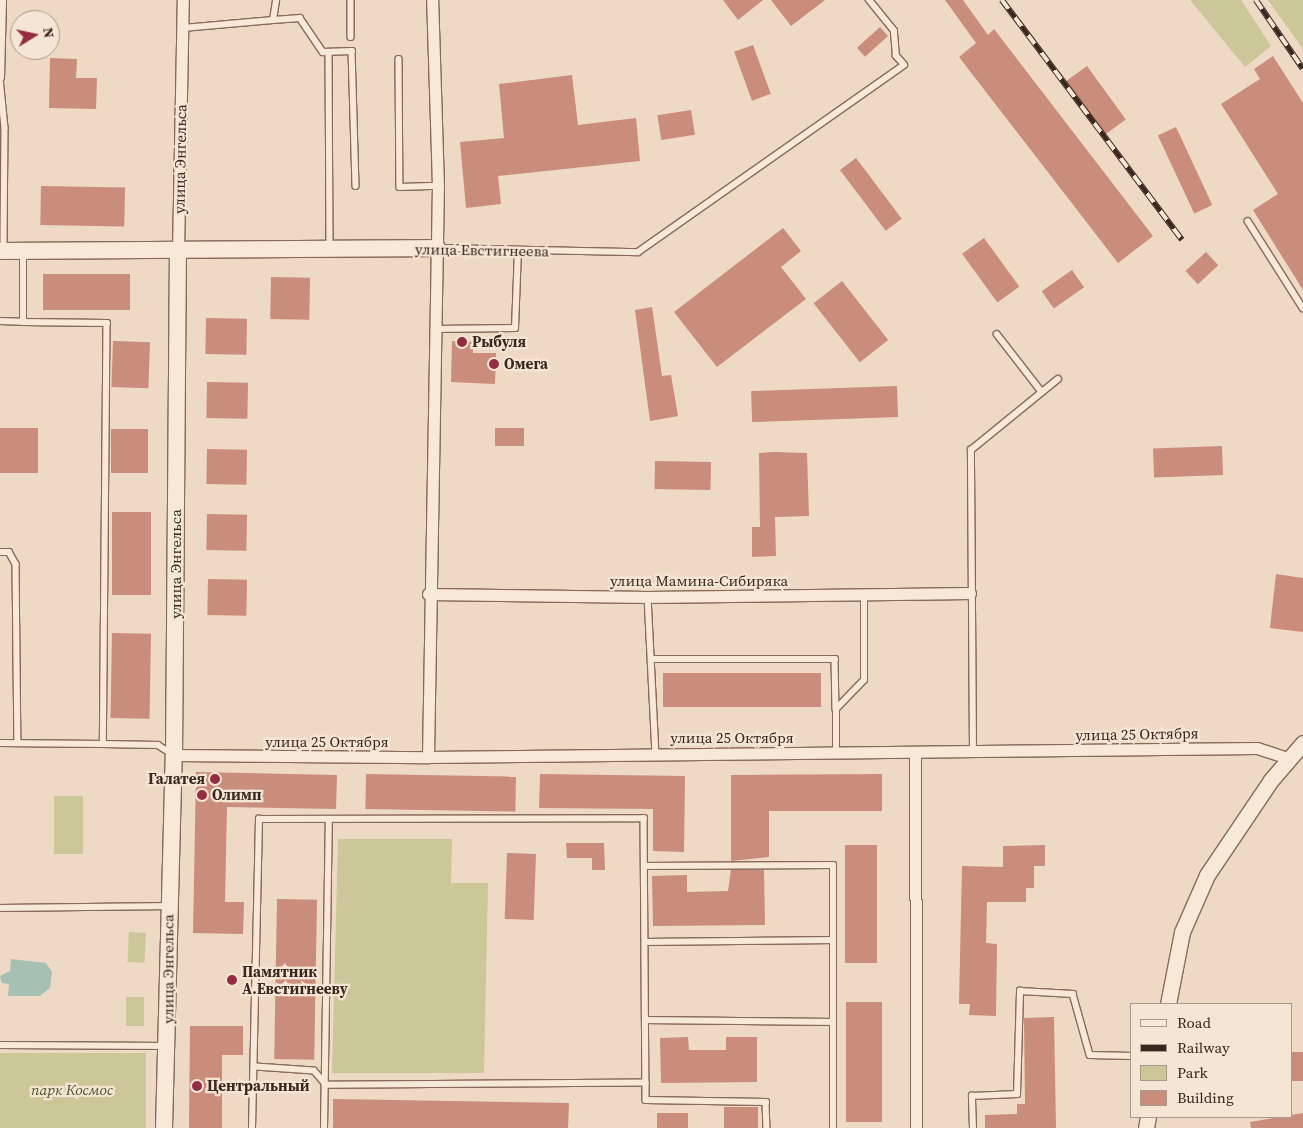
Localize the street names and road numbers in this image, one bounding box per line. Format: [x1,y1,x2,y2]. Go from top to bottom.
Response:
street label: улица Энгельса [170,104,190,214]
street label: улица Евстигнеева [415,240,549,260]
street label: улица Энгельса [167,509,185,619]
street label: улица Мамина-Сибиряка [610,572,788,590]
street label: улица 25 Октября [1075,724,1199,744]
street label: улица 25 Октября [670,729,794,747]
street label: улица 25 Октября [265,733,389,751]
street label: улица Энгельса [159,914,177,1024]

